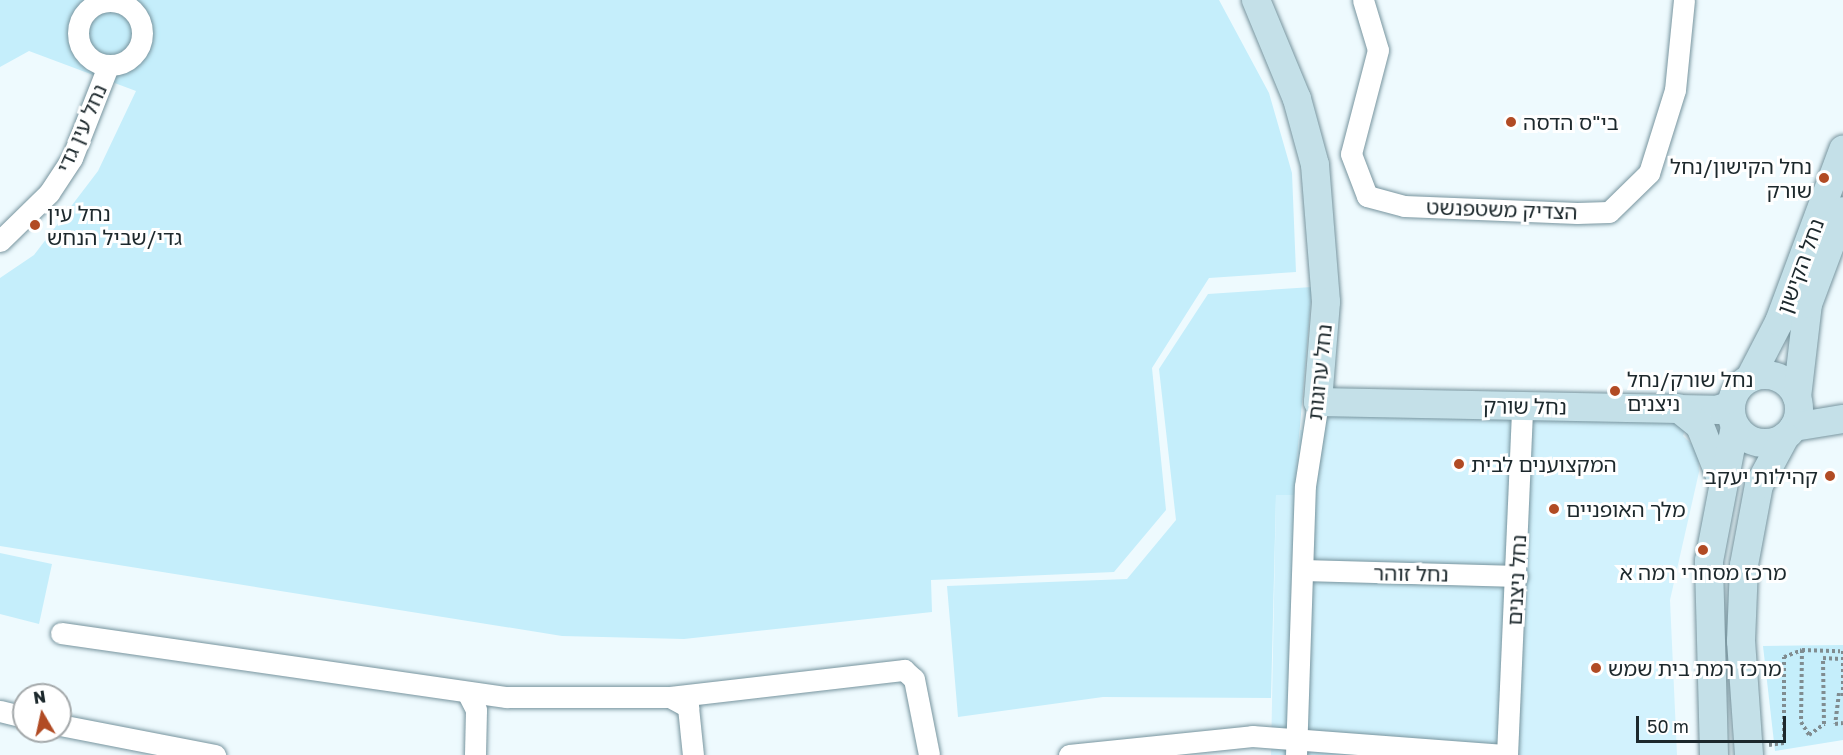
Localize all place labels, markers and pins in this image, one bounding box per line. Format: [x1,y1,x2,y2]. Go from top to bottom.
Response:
place label: בי"ס הדסה [1523,109,1619,135]
marker: בי"ס הדסה [1504,115,1518,129]
place label: נחל הקישון/נחל שורק [1670,153,1812,203]
marker: נחל הקישון/נחל שורק [1817,171,1831,185]
place label: נחל עין גדי/שביל הנחש [47,200,182,250]
marker: נחל עין גדי/שביל הנחש [28,218,42,232]
place label: נחל שורק/נחל ניצנים [1627,366,1754,416]
marker: נחל שורק/נחל ניצנים [1608,384,1622,398]
place label: המקצוענים לבית [1471,451,1617,477]
marker: המקצוענים לבית [1452,457,1466,471]
place label: קהילות יעקב [1705,463,1818,489]
marker: קהילות יעקב [1823,469,1837,483]
place label: מלך האופניים [1566,496,1686,522]
marker: מלך האופניים [1547,502,1561,516]
marker: מרכז מסחרי רמה א [1696,543,1710,557]
place label: מרכז מסחרי רמה א [1619,559,1787,585]
place label: מרכז רמת בית שמש [1608,655,1782,681]
marker: מרכז רמת בית שמש [1589,661,1603,675]

